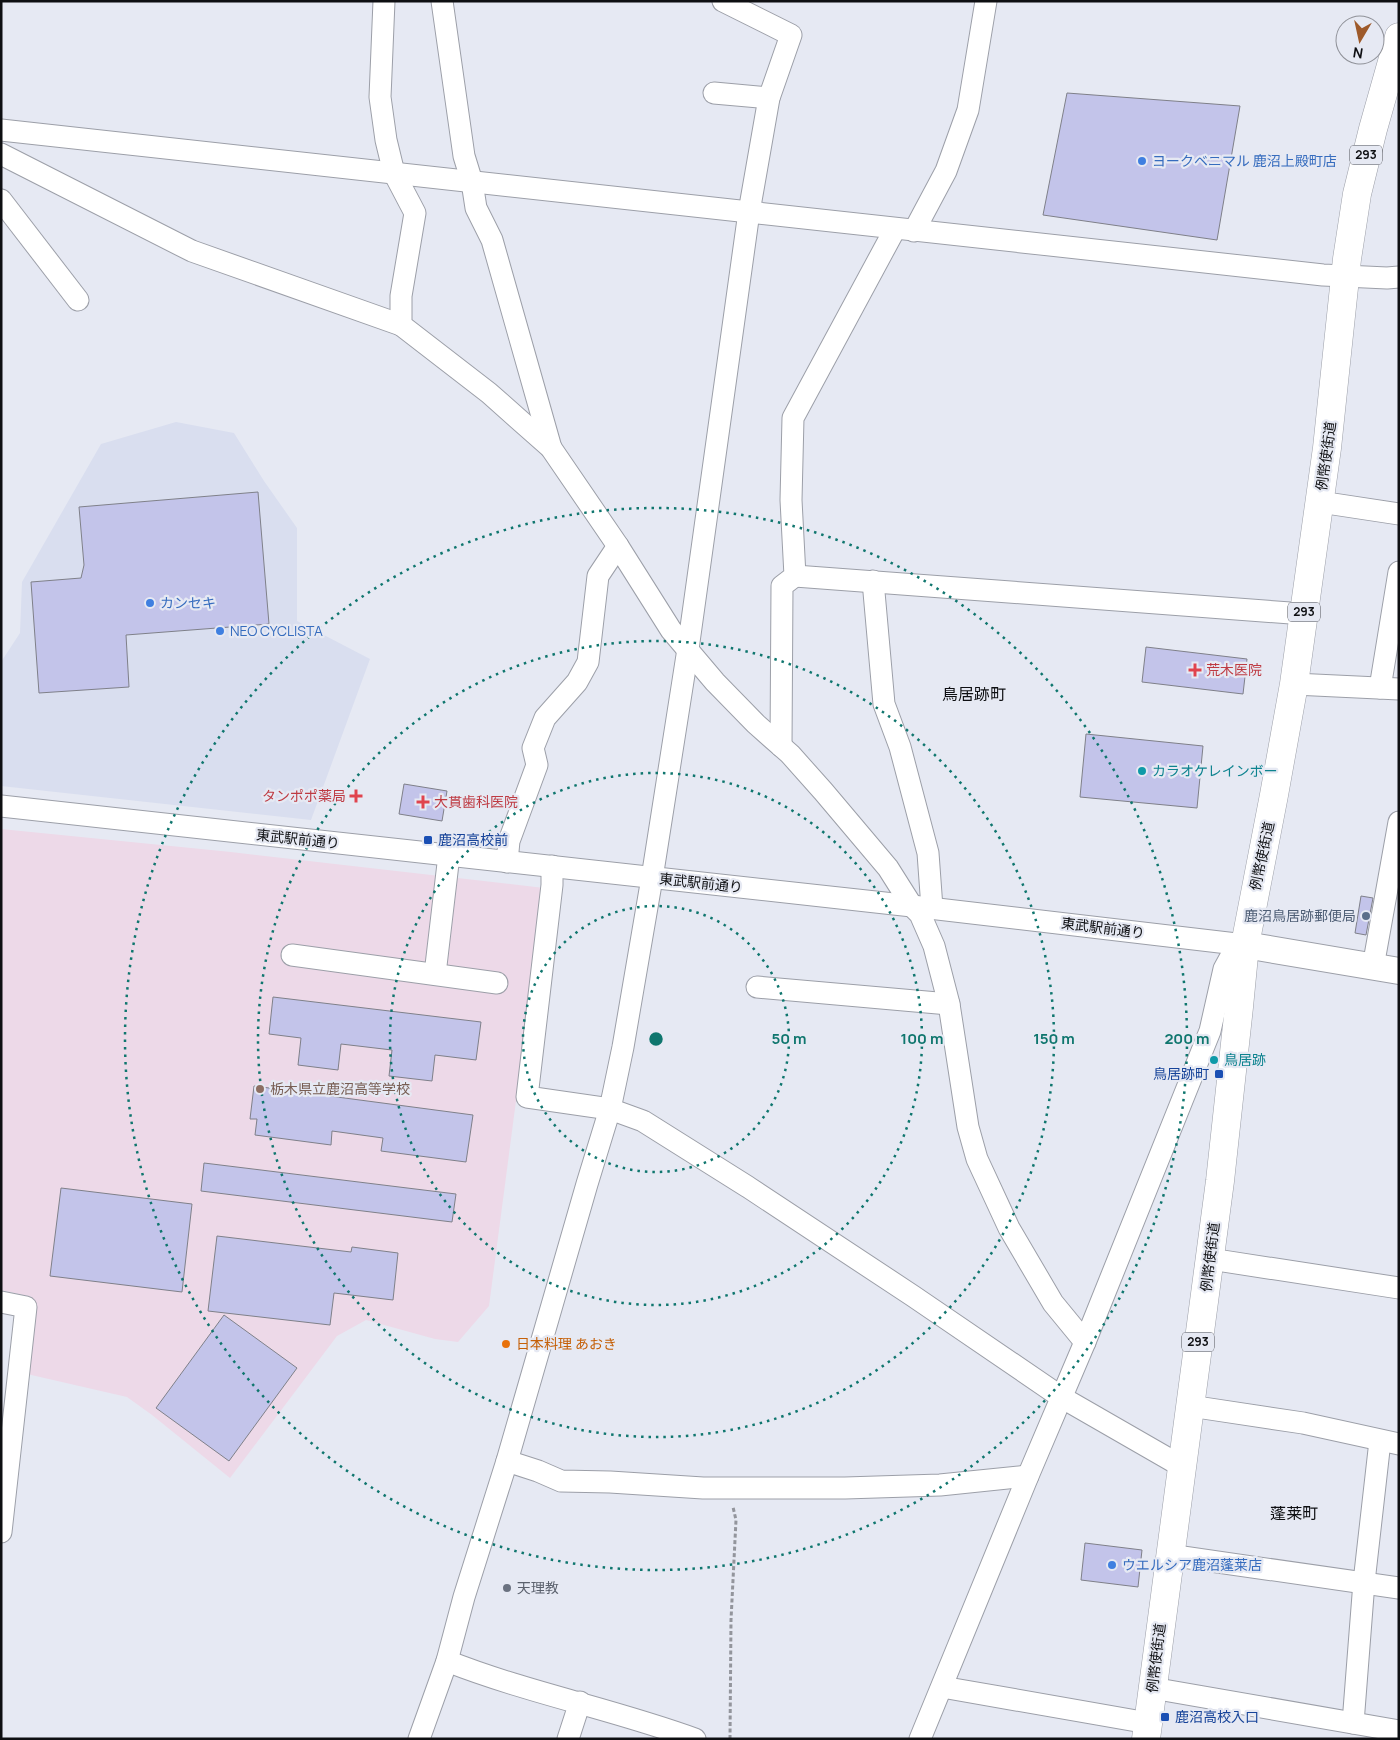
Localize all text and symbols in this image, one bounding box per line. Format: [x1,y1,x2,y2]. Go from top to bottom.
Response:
north arrow [1335,15,1385,65]
text: N [1351,43,1364,64]
road number: 293 [1350,146,1382,164]
place label: ヨークベニマル 鹿沼上殿町店 [1152,151,1337,170]
marker: ヨークベニマル 鹿沼上殿町店 [1136,155,1148,167]
street label: 例幣使街道 [1311,420,1340,492]
place label: カンセキ [160,593,216,612]
marker: カンセキ [144,597,156,609]
road number: 293 [1288,602,1320,622]
place label: NEO CYCLISTA [230,621,323,640]
marker: NEO CYCLISTA [214,625,226,637]
place label: 荒木医院 [1206,660,1262,679]
marker: 荒木医院 [1188,663,1202,677]
district label: 鳥居跡町 [942,683,1006,705]
place label: カラオケレインボー [1152,761,1278,780]
marker: カラオケレインボー [1136,765,1148,777]
place label: タンポポ薬局 [262,786,346,805]
marker: タンポポ薬局 [350,790,362,802]
place label: 大貫歯科医院 [434,792,518,811]
marker: 大貫歯科医院 [416,795,430,809]
street label: 例幣使街道 [1245,820,1278,892]
street label: 東武駅前通り [255,825,341,852]
place label: 鹿沼高校前 [438,830,508,849]
marker: 鹿沼高校前 [422,834,434,846]
street label: 東武駅前通り [658,869,744,896]
place label: 鹿沼鳥居跡郵便局 [1244,906,1356,925]
marker: 鹿沼鳥居跡郵便局 [1360,910,1372,922]
street label: 東武駅前通り [1060,913,1146,942]
text: 50 m [771,1028,807,1049]
text: 100 m [901,1028,943,1049]
text: 150 m [1033,1028,1075,1049]
text: 200 m [1164,1028,1210,1049]
centre of rings [647,1030,665,1048]
place label: 鳥居跡 [1224,1050,1266,1069]
marker: 鳥居跡 [1208,1054,1220,1066]
place label: 鳥居跡町 [1153,1064,1209,1083]
marker: 鳥居跡町 [1213,1068,1225,1080]
place label: 栃木県立鹿沼高等学校 [270,1079,410,1098]
marker: 栃木県立鹿沼高等学校 [254,1083,266,1095]
street label: 例幣使街道 [1196,1221,1223,1293]
road number: 293 [1182,1332,1214,1351]
place label: 日本料理 あおき [516,1334,617,1353]
marker: 日本料理 あおき [500,1338,512,1350]
district label: 蓬莱町 [1270,1502,1318,1524]
place label: ウエルシア鹿沼蓬莱店 [1122,1555,1262,1574]
marker: ウエルシア鹿沼蓬莱店 [1106,1559,1118,1571]
place label: 天理教 [517,1578,559,1597]
marker: 天理教 [501,1582,513,1594]
street label: 例幣使街道 [1142,1622,1169,1694]
place label: 鹿沼高校入口 [1175,1707,1259,1726]
marker: 鹿沼高校入口 [1159,1711,1171,1723]

